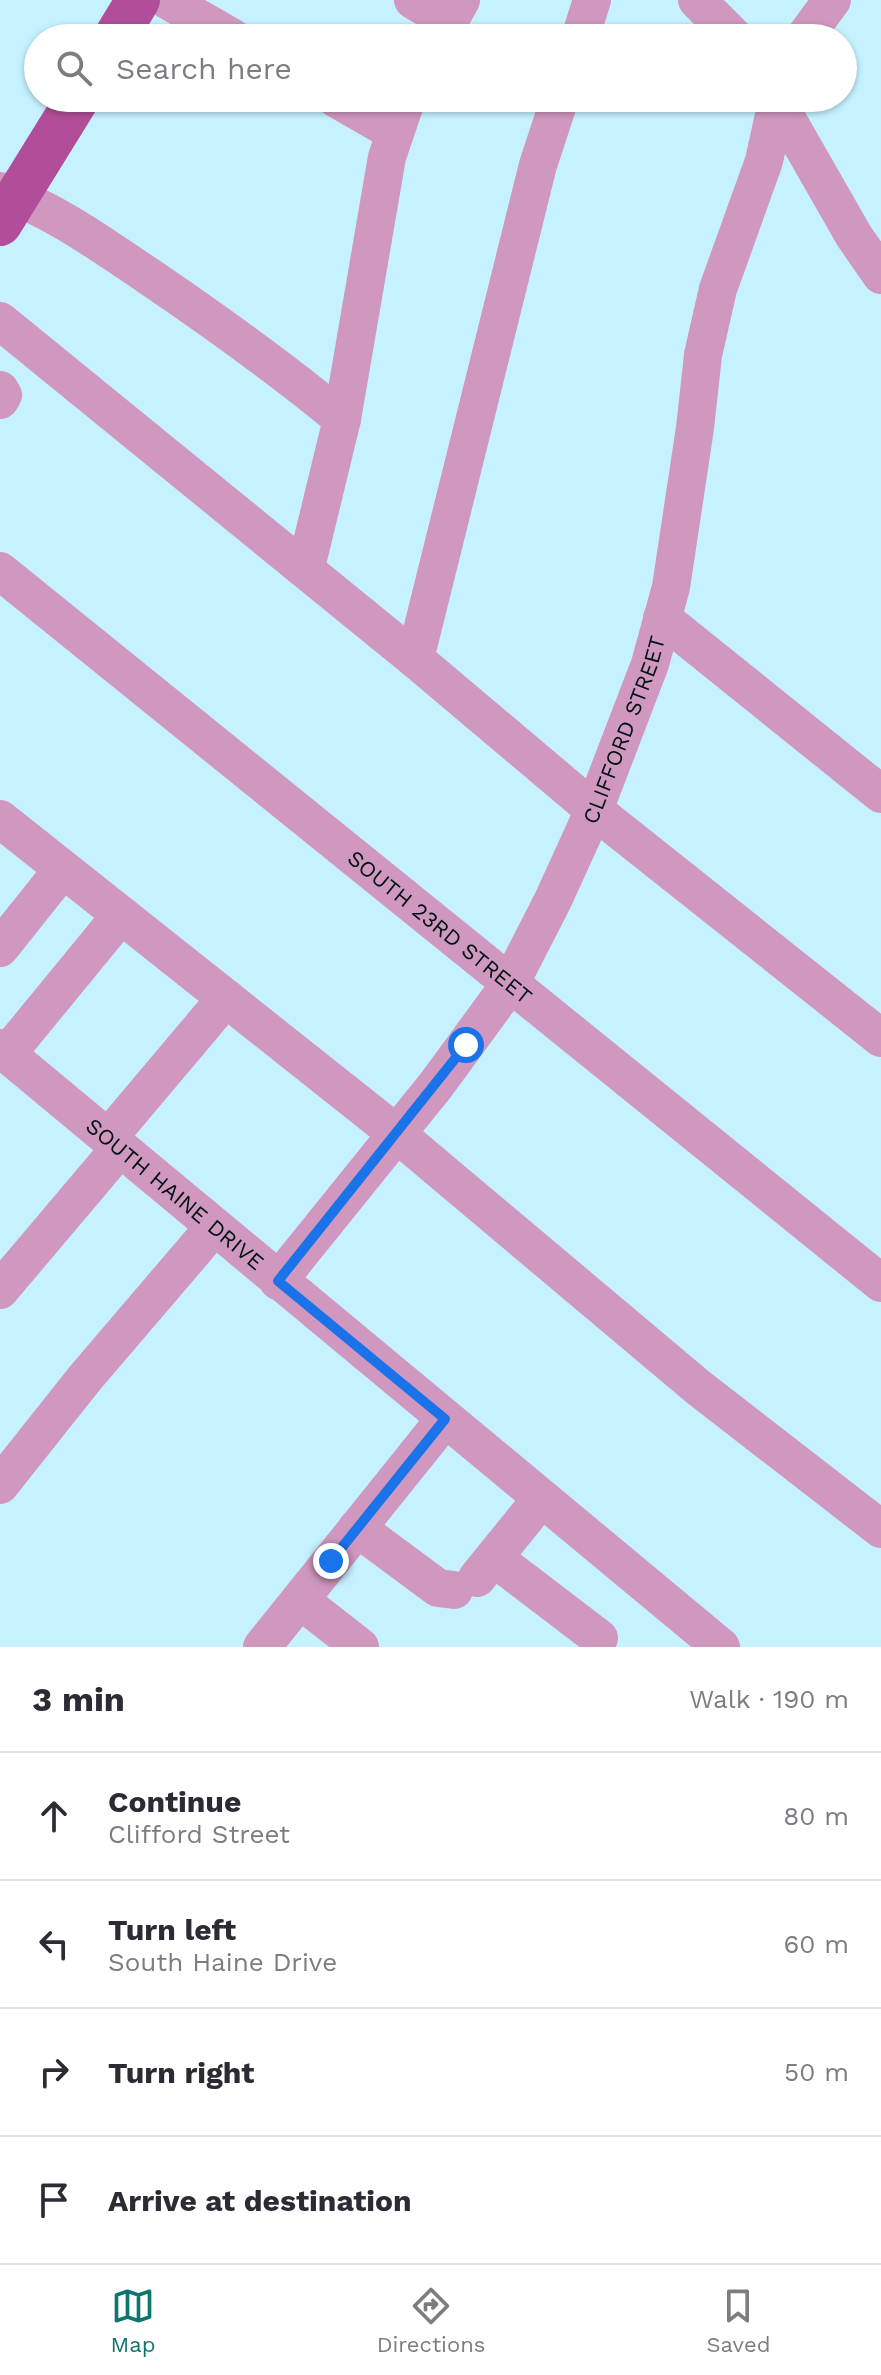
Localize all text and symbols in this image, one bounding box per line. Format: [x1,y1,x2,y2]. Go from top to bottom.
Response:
search box [24,24,857,112]
icon: search [52,46,96,90]
text: Search here [116,51,292,86]
street label: CLIFFORD STREET [577,633,670,828]
street label: SOUTH 23RD STREET [343,845,537,1009]
route start [448,1027,484,1063]
street label: SOUTH HAINE DRIVE [81,1113,269,1275]
route end [313,1543,349,1579]
text: 3 min [32,1679,125,1719]
text: Walk · 190 m [689,1684,849,1714]
text: Continue [108,1784,241,1819]
icon: ahead [32,1794,76,1838]
text: 80 m [783,1801,849,1831]
text: Clifford Street [108,1819,290,1849]
text: Turn left [108,1912,236,1947]
icon: left [32,1922,76,1966]
text: 60 m [783,1929,849,1959]
text: South Haine Drive [108,1947,337,1977]
icon: right [32,2050,76,2094]
text: Turn right [108,2055,254,2090]
text: 50 m [784,2057,849,2087]
icon: arrive [32,2178,76,2222]
text: Arrive at destination [108,2183,412,2218]
tab: Map [111,2284,155,2357]
tab: Directions [377,2284,485,2357]
tab: Saved [707,2284,770,2357]

